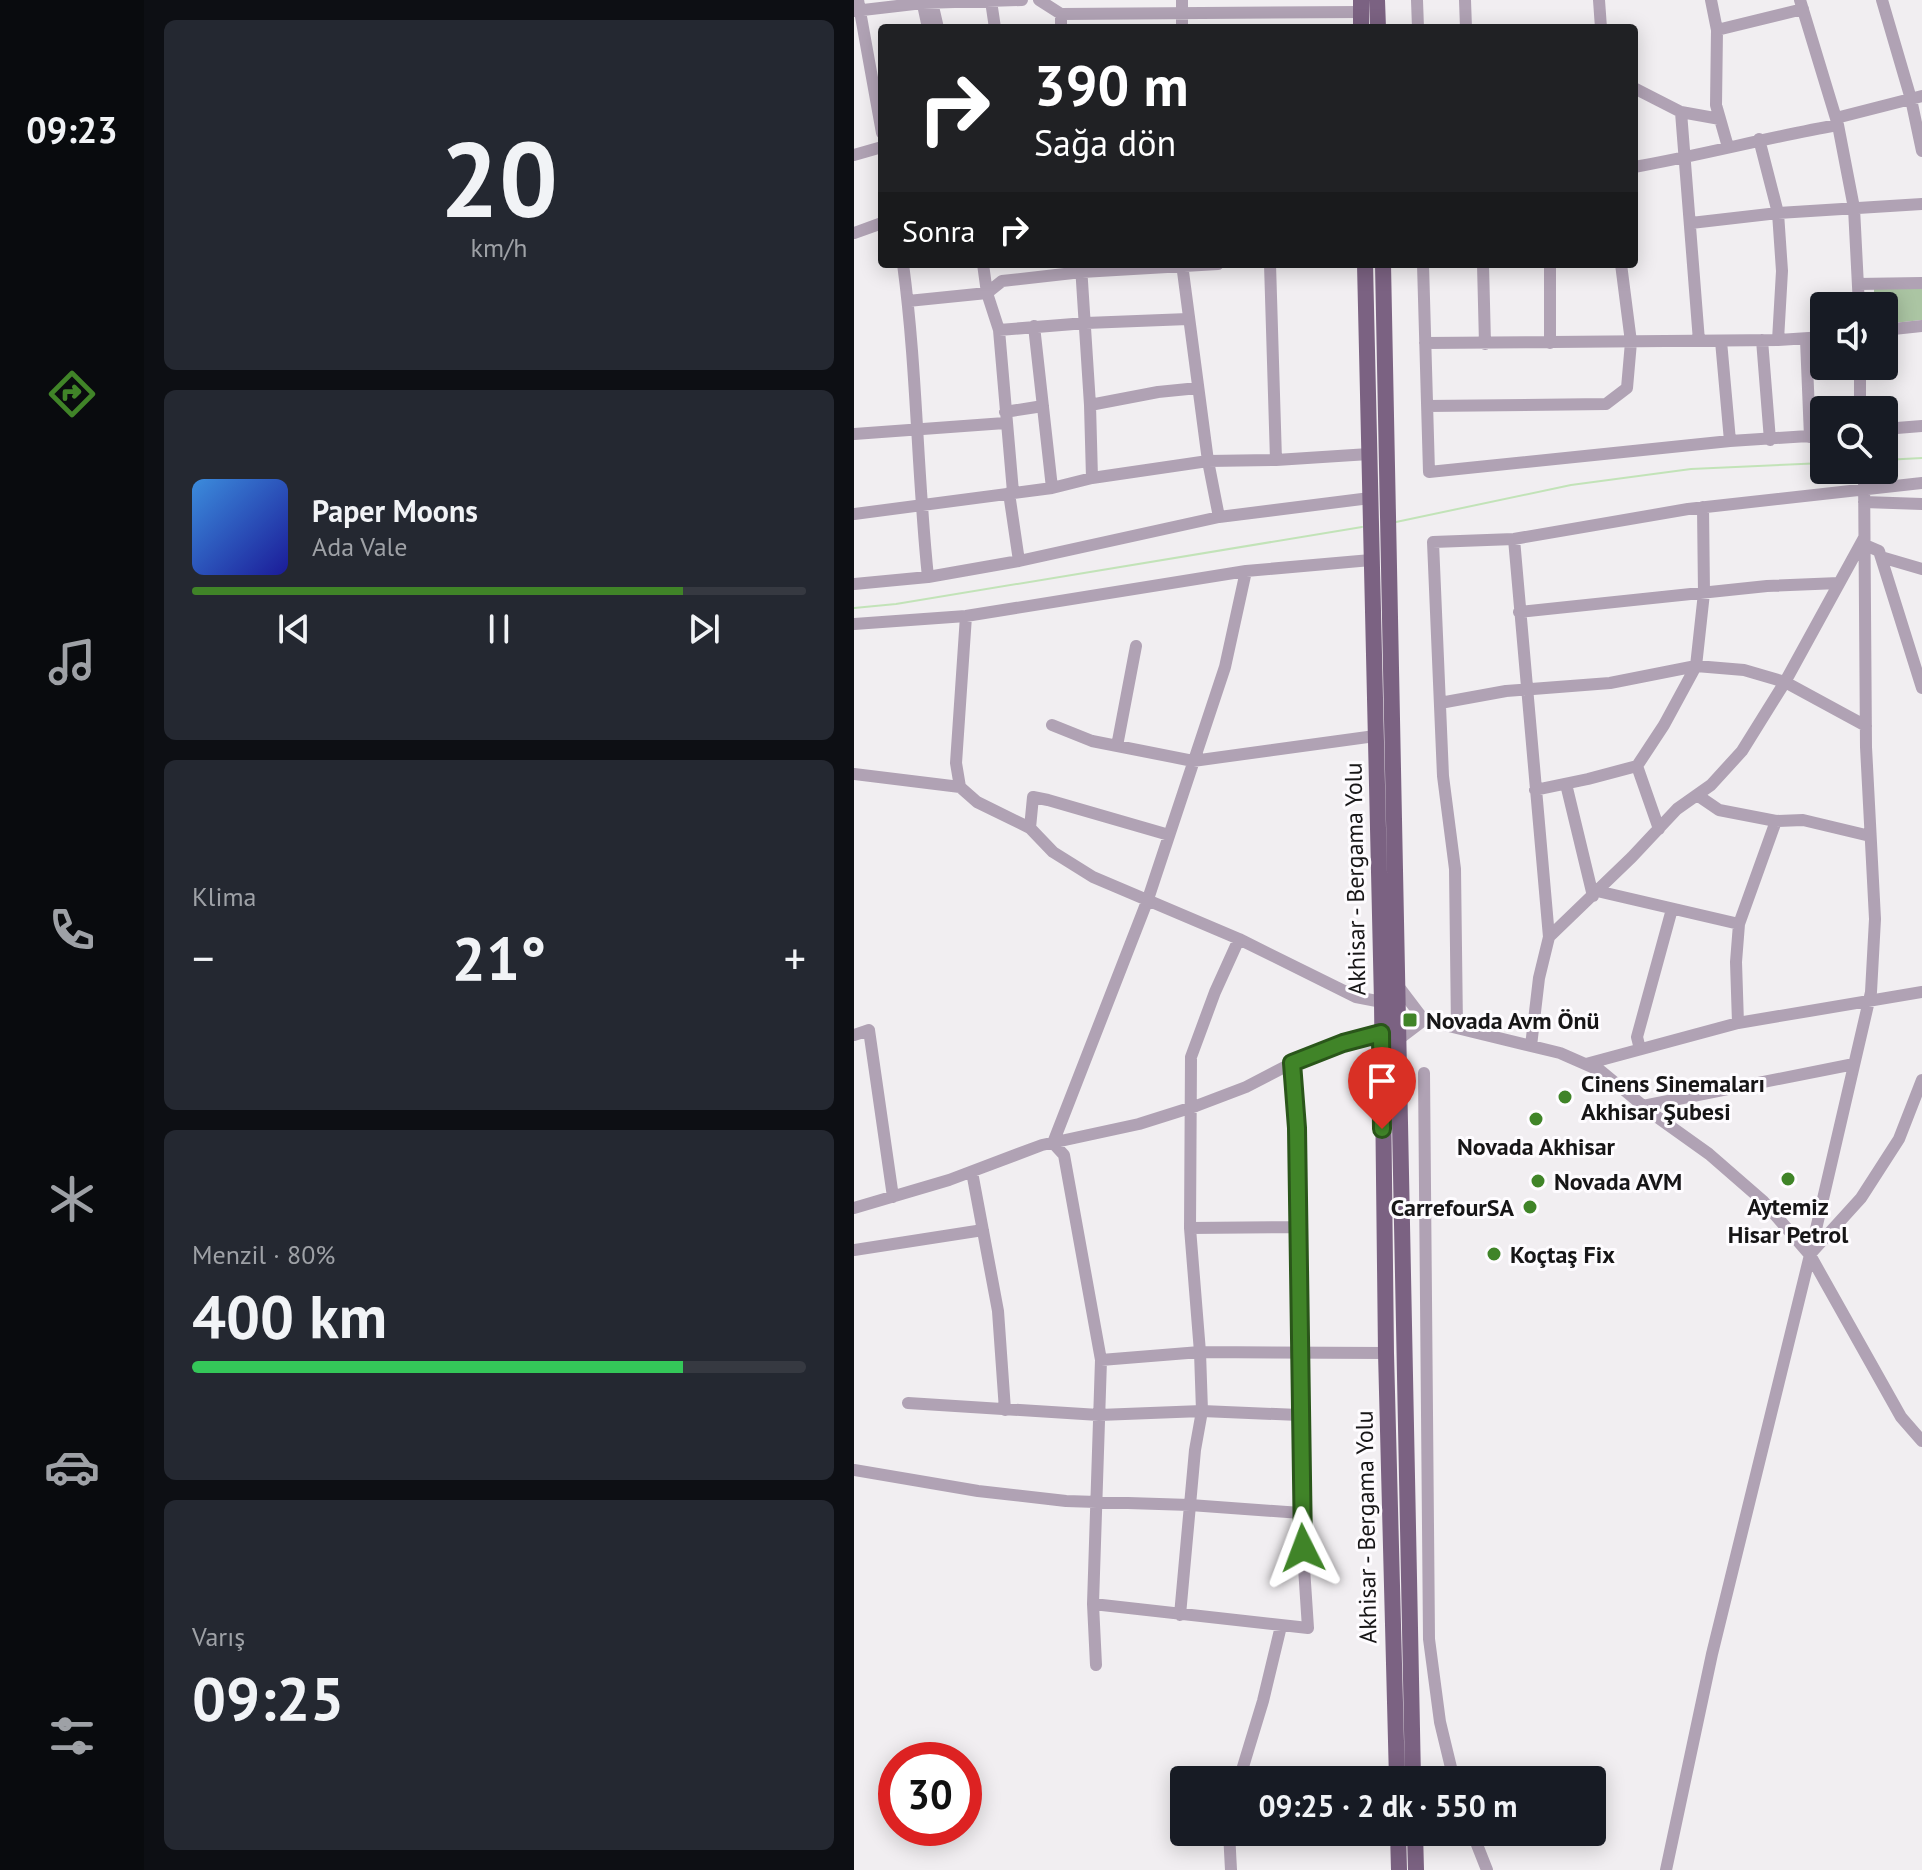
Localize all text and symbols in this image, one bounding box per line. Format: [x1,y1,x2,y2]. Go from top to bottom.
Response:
text: 390 m [1034,49,1189,121]
icon: right [902,56,1006,160]
text: 09:23 [26,106,118,153]
text: 20 [440,111,558,246]
text: Sağa dön [1034,119,1176,166]
icon: right [992,208,1036,252]
text: Sonra [902,211,976,250]
text: km/h [471,231,528,264]
map controls [1810,292,1898,484]
button: sound [1810,292,1898,380]
icon: directions [44,366,100,422]
button: search [1810,396,1898,484]
text: Paper Moons [312,491,478,530]
text: Ada Vale [312,530,407,563]
icon: previous [272,607,316,651]
icon: pause [477,607,521,651]
icon: next [682,607,726,651]
icon: music [44,634,100,690]
street label: Akhisar - Bergama Yolu [1337,762,1373,996]
text: Klima [192,880,256,913]
icon: phone [44,902,100,958]
text: 21° [452,919,546,997]
text: − [192,929,214,986]
text: + [784,929,806,986]
place label: Novada Avm Önü [1426,1005,1599,1036]
marker: Novada Avm Önü [1401,1011,1419,1029]
pin [1348,1047,1416,1129]
icon: arrive [1360,1059,1404,1103]
place label: Cinens Sinemaları Akhisar Şubesi [1581,1068,1765,1127]
marker: Cinens Sinemaları Akhisar Şubesi [1556,1088,1574,1106]
marker: Novada Akhisar [1527,1110,1545,1128]
place label: Novada Akhisar [1457,1131,1616,1162]
place label: Novada AVM [1554,1166,1682,1197]
marker: Aytemiz Hisar Petrol [1779,1170,1797,1188]
icon: climate [44,1171,100,1227]
marker: Novada AVM [1529,1172,1547,1190]
place label: Aytemiz Hisar Petrol [1728,1191,1849,1250]
place label: CarrefourSA [1391,1192,1514,1223]
marker: CarrefourSA [1521,1198,1539,1216]
text: Menzil · 80% [192,1238,335,1271]
place label: Koçtaş Fix [1510,1239,1615,1270]
marker: Koçtaş Fix [1485,1245,1503,1263]
text: 400 km [192,1277,387,1355]
street label: Akhisar - Bergama Yolu [1348,1410,1384,1644]
icon: car [44,1439,100,1495]
position arrow [1261,1506,1345,1590]
text: Varış [192,1620,245,1653]
text: 09:25 [192,1659,344,1737]
icon: filters [44,1708,100,1764]
speed limit sign: 30 [878,1742,982,1846]
text: 09:25 · 2 dk · 550 m [1258,1786,1518,1825]

